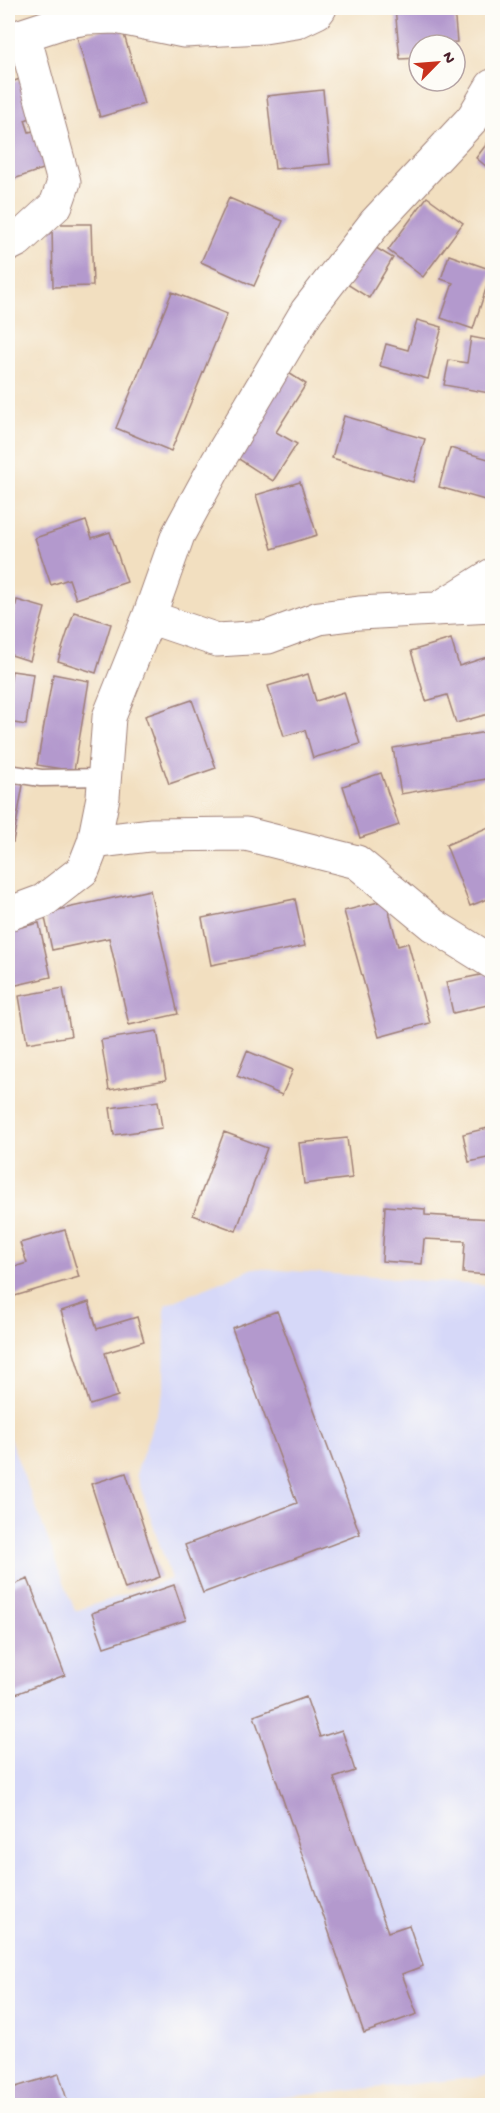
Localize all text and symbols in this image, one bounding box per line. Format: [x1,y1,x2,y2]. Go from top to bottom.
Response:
north arrow [407,33,467,93]
text: N [437,49,458,67]

